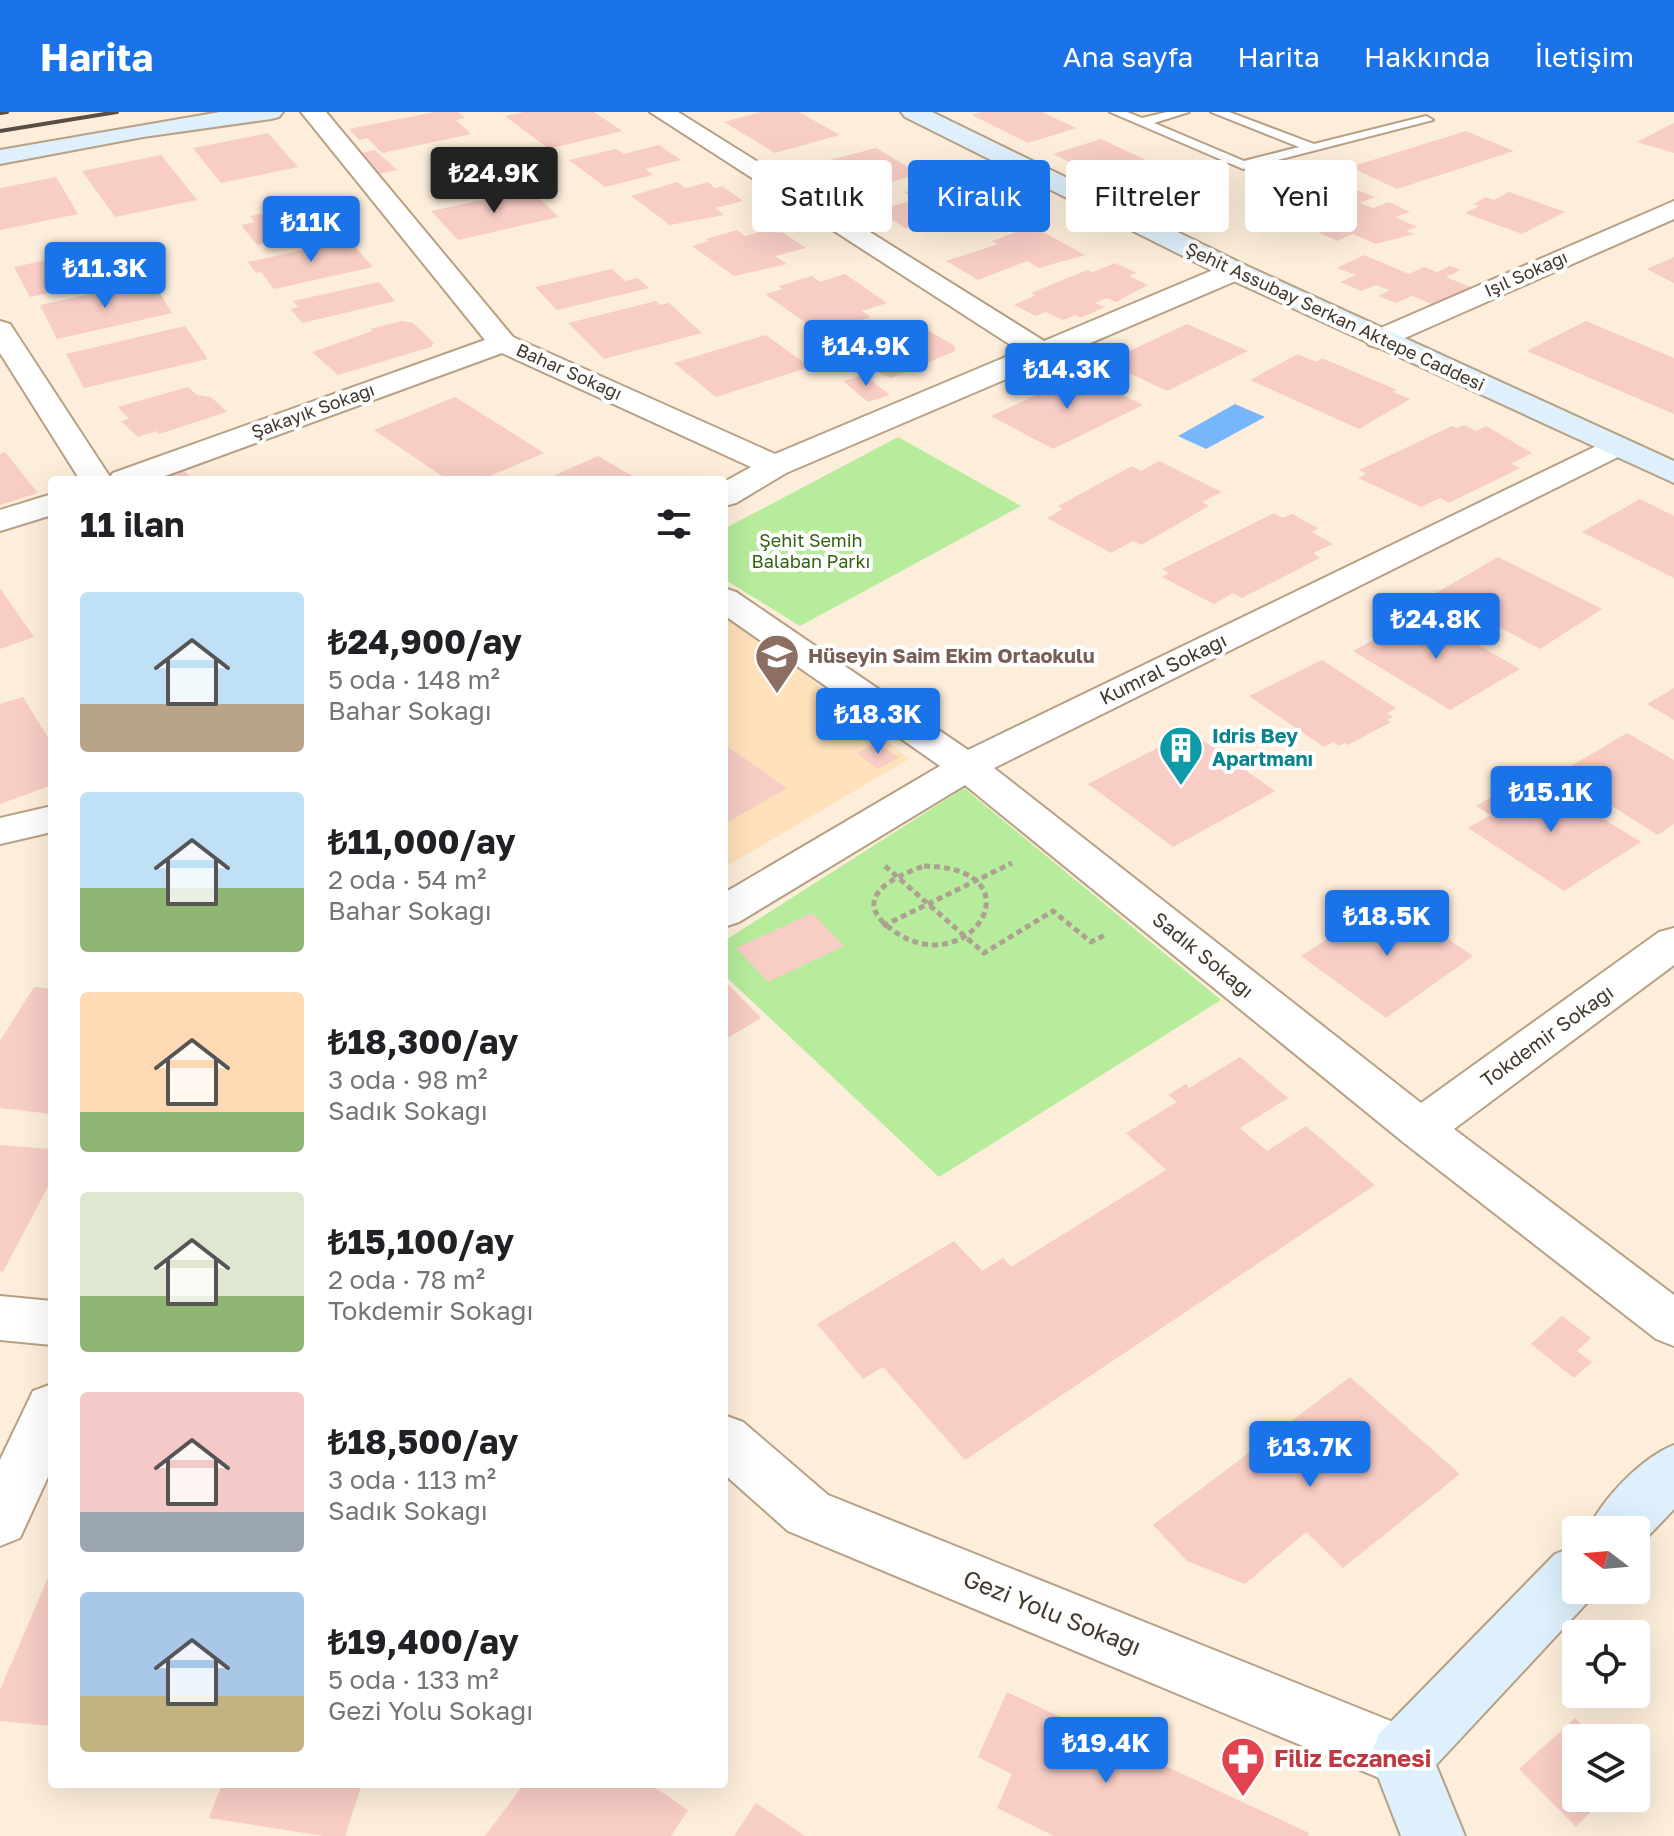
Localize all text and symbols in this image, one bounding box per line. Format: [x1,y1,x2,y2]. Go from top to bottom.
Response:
text: Harita [40,34,153,79]
text: Ana sayfa [1063,40,1193,73]
text: Harita [1237,40,1320,73]
text: Hakkında [1364,40,1490,73]
text: İletişim [1534,40,1634,73]
pin: ₺24.9K [429,147,559,215]
text: ₺24.9K [449,157,539,188]
chip: Satılık [752,160,892,232]
chip: Kiralık [908,160,1050,232]
chip: Filtreler [1066,160,1229,232]
chip: Yeni [1245,160,1357,232]
pin: ₺11K [264,196,358,264]
text: ₺11K [281,206,341,237]
street label: Şehit Assubay Serkan Aktepe Caddesi [1182,237,1488,395]
pin: ₺11.3K [40,242,170,310]
street label: Işıl Sokağı [1481,245,1571,301]
text: ₺11.3K [63,252,147,283]
pin: ₺14.9K [801,320,931,388]
text: ₺14.9K [822,330,910,361]
street label: Bahar Sokağı [513,338,626,404]
pin: ₺14.3K [1002,343,1132,411]
text: ₺14.3K [1023,353,1111,384]
street label: Şakayık Sokağı [248,378,377,443]
icon: filters [652,502,696,546]
text: 11 ilan [80,504,185,544]
park label: Şehit Semih Balaban Parkı [752,529,870,572]
pin: ₺24.8K [1371,593,1501,661]
text: ₺24.8K [1391,603,1481,634]
text: ₺24,900/ay [328,621,522,661]
icon: home [144,624,240,720]
street label: Kumral Sokağı [1095,627,1230,709]
school or university icon: Hüseyin Saim Ekim Ortaokulu [753,632,801,695]
place label: Hüseyin Saim Ekim Ortaokulu [808,643,1095,667]
text: 5 oda · 148 m² [328,664,500,695]
pin: ₺18.3K [813,688,943,756]
text: Bahar Sokağı [328,695,492,726]
text: ₺18.3K [834,698,922,729]
place label: Idris Bey Apartmanı [1212,723,1313,770]
building icon: Idris Bey Apartmanı [1157,724,1205,787]
pin: ₺15.1K [1486,766,1616,834]
text: ₺15.1K [1509,776,1593,807]
text: ₺11,000/ay [328,821,516,861]
icon: home [144,824,240,920]
text: 2 oda · 54 m² [328,864,486,895]
pin: ₺18.5K [1322,890,1452,958]
text: Bahar Sokağı [328,895,492,926]
text: ₺18.5K [1343,900,1431,931]
street label: Sadık Sokağı [1148,906,1259,1002]
street label: Tokdemir Sokağı [1475,979,1617,1091]
text: ₺18,300/ay [328,1021,518,1061]
icon: home [144,1024,240,1120]
text: 3 oda · 98 m² [328,1064,487,1095]
text: Sadık Sokağı [328,1095,488,1126]
text: ₺15,100/ay [328,1221,514,1261]
icon: home [144,1224,240,1320]
text: 2 oda · 78 m² [328,1264,485,1295]
text: Tokdemir Sokağı [328,1295,534,1326]
text: ₺18,500/ay [328,1421,518,1461]
pin: ₺13.7K [1245,1421,1375,1489]
icon: home [144,1424,240,1520]
text: ₺13.7K [1267,1431,1353,1462]
text: 3 oda · 113 m² [328,1464,496,1495]
text: Sadık Sokağı [328,1495,488,1526]
north arrow [1562,1516,1650,1604]
map controls [1562,1516,1650,1812]
street label: Gezi Yolu Sokağı [959,1563,1146,1661]
button: locate [1562,1620,1650,1708]
text: ₺19,400/ay [328,1621,519,1661]
icon: home [144,1624,240,1720]
text: 5 oda · 133 m² [328,1664,499,1695]
text: Gezi Yolu Sokağı [328,1695,533,1726]
pin: ₺19.4K [1041,1717,1171,1785]
button: layers [1562,1724,1650,1812]
text: ₺19.4K [1062,1727,1150,1758]
pharmacy icon: Filiz Eczanesi [1219,1735,1267,1798]
place label: Filiz Eczanesi [1274,1743,1431,1772]

